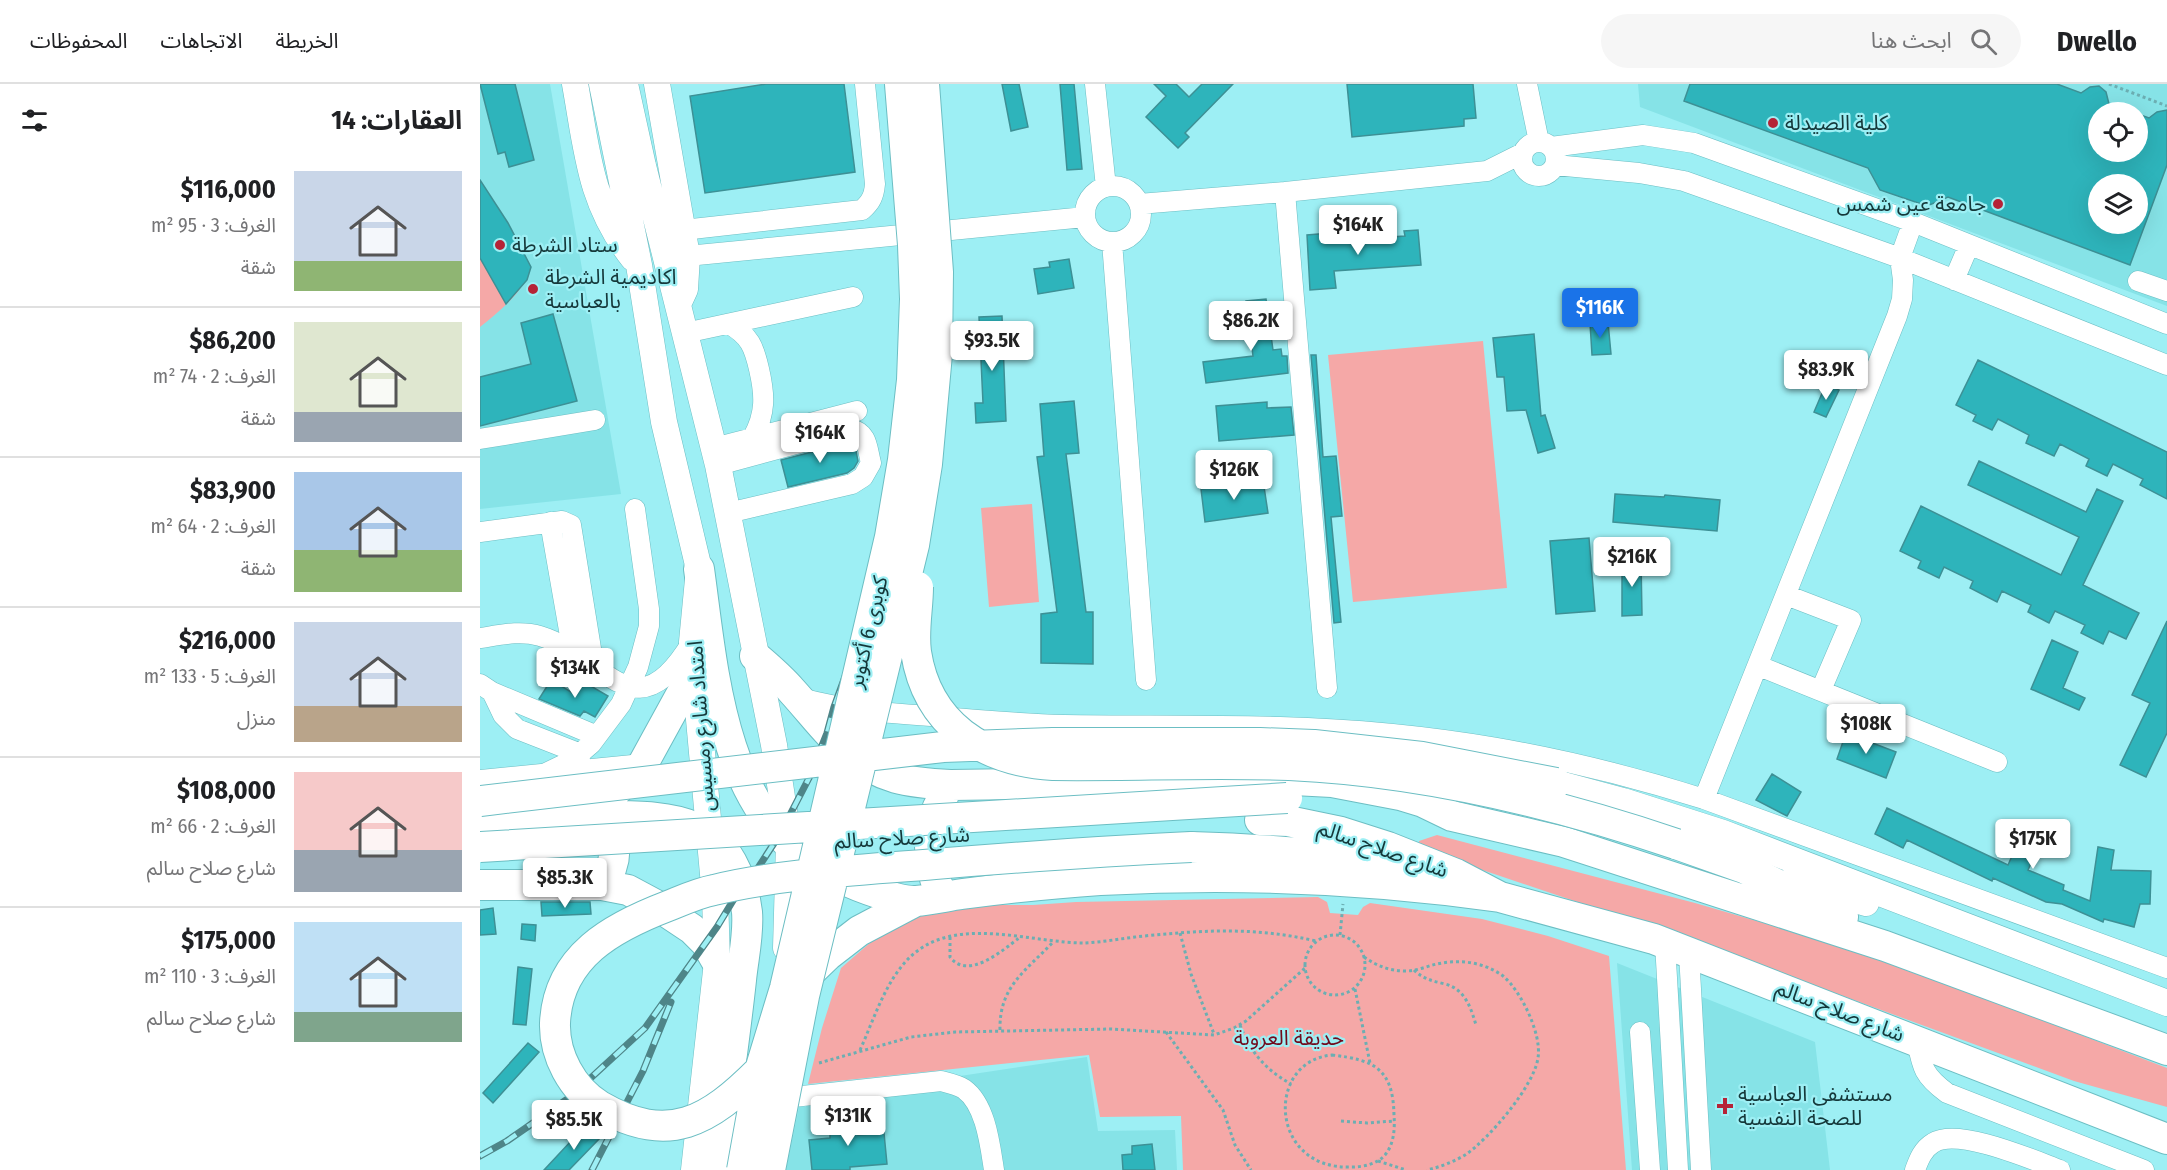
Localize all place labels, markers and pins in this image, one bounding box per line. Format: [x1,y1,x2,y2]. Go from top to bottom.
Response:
place label: كلية الصيدلة [1785,110,1888,136]
marker: كلية الصيدلة [1766,116,1780,130]
place label: جامعة عين شمس [1837,191,1986,217]
marker: جامعة عين شمس [1991,197,2005,211]
pin: $164K [1316,205,1400,256]
place label: ستاد الشرطة [512,232,618,258]
marker: ستاد الشرطة [493,238,507,252]
place label: اكاديمية الشرطة بالعباسية [545,264,677,314]
marker: اكاديمية الشرطة بالعباسية [526,282,540,296]
pin: $116K [1558,288,1642,339]
pin: $86.2K [1202,301,1300,352]
pin: $93.5K [943,321,1041,372]
pin: $83.9K [1777,350,1875,401]
pin: $164K [778,413,862,464]
pin: $126K [1192,450,1276,501]
pin: $216K [1590,537,1674,588]
pin: $134K [533,648,617,699]
pin: $108K [1824,704,1908,755]
pin: $175K [1991,819,2075,870]
pin: $85.3K [516,858,614,909]
place label: مستشفى العباسية للصحة النفسية [1738,1081,1893,1131]
pin: $131K [806,1096,890,1147]
marker: مستشفى العباسية للصحة النفسية [1716,1097,1734,1115]
pin: $85.5K [525,1100,623,1151]

